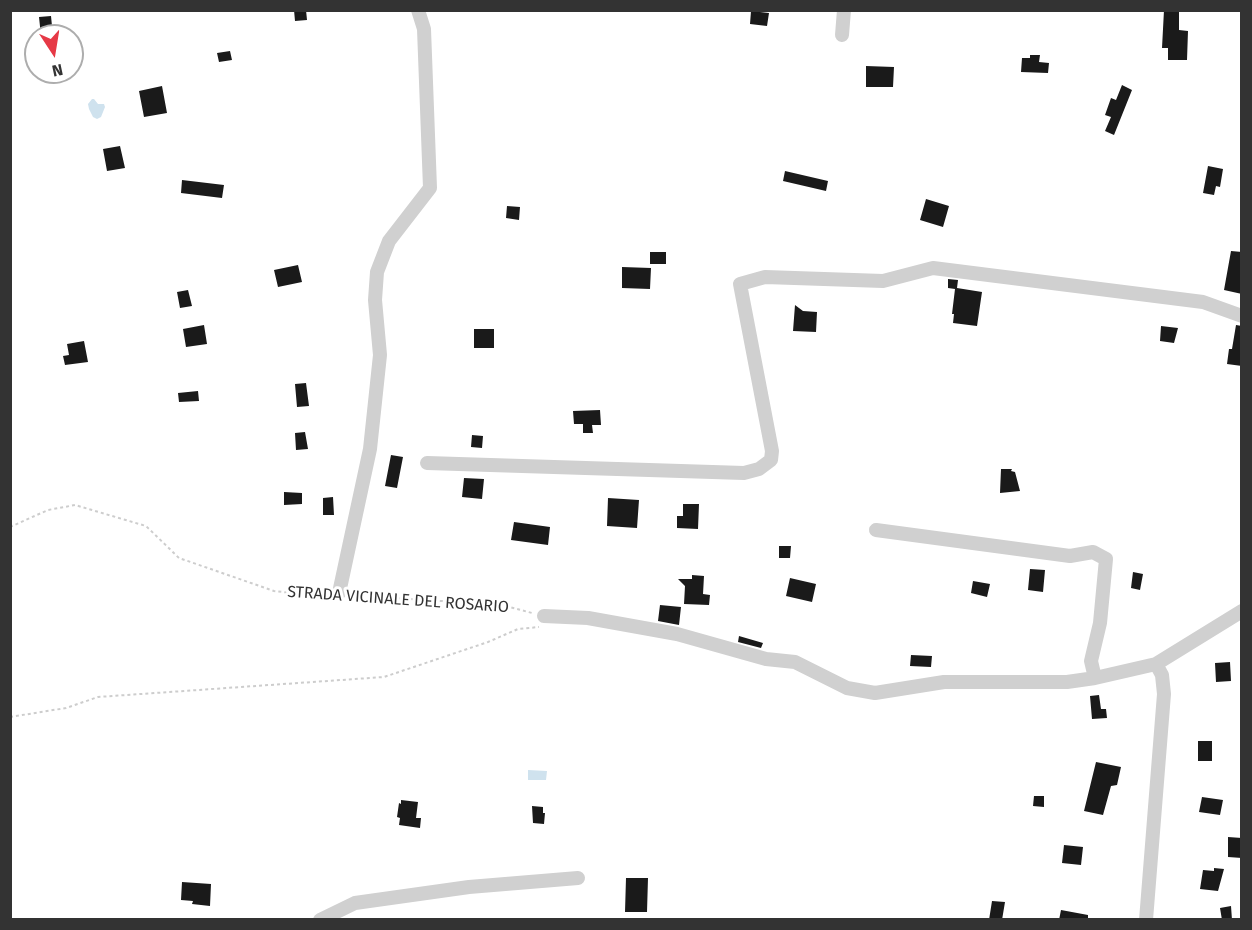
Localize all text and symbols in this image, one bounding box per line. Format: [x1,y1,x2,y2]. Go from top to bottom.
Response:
north arrow [24,24,84,84]
text: N [50,60,65,81]
street label: STRADA VICINALE DEL ROSARIO [287,583,509,617]

